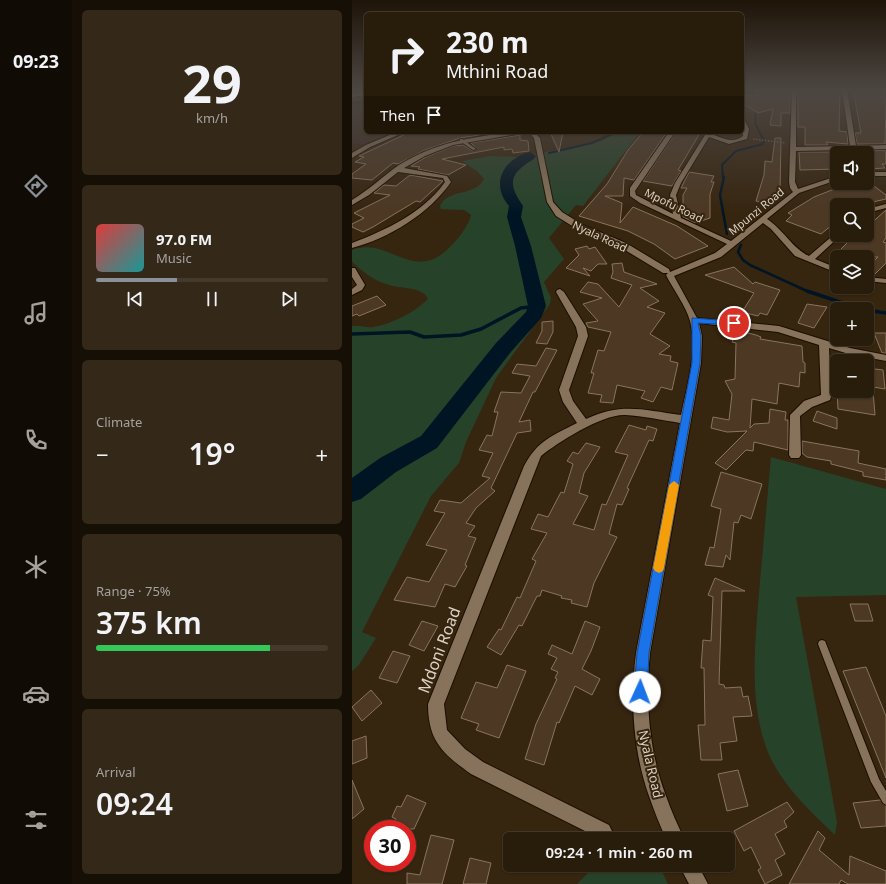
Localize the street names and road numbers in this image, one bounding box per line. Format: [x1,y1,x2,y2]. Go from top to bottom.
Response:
street label: Mpofu Road [642,184,706,226]
street label: Mpunzi Road [725,184,787,238]
street label: Nyala Road [570,217,630,255]
street label: Mdoni Road [412,604,466,696]
street label: Nyala Road [634,728,668,800]

